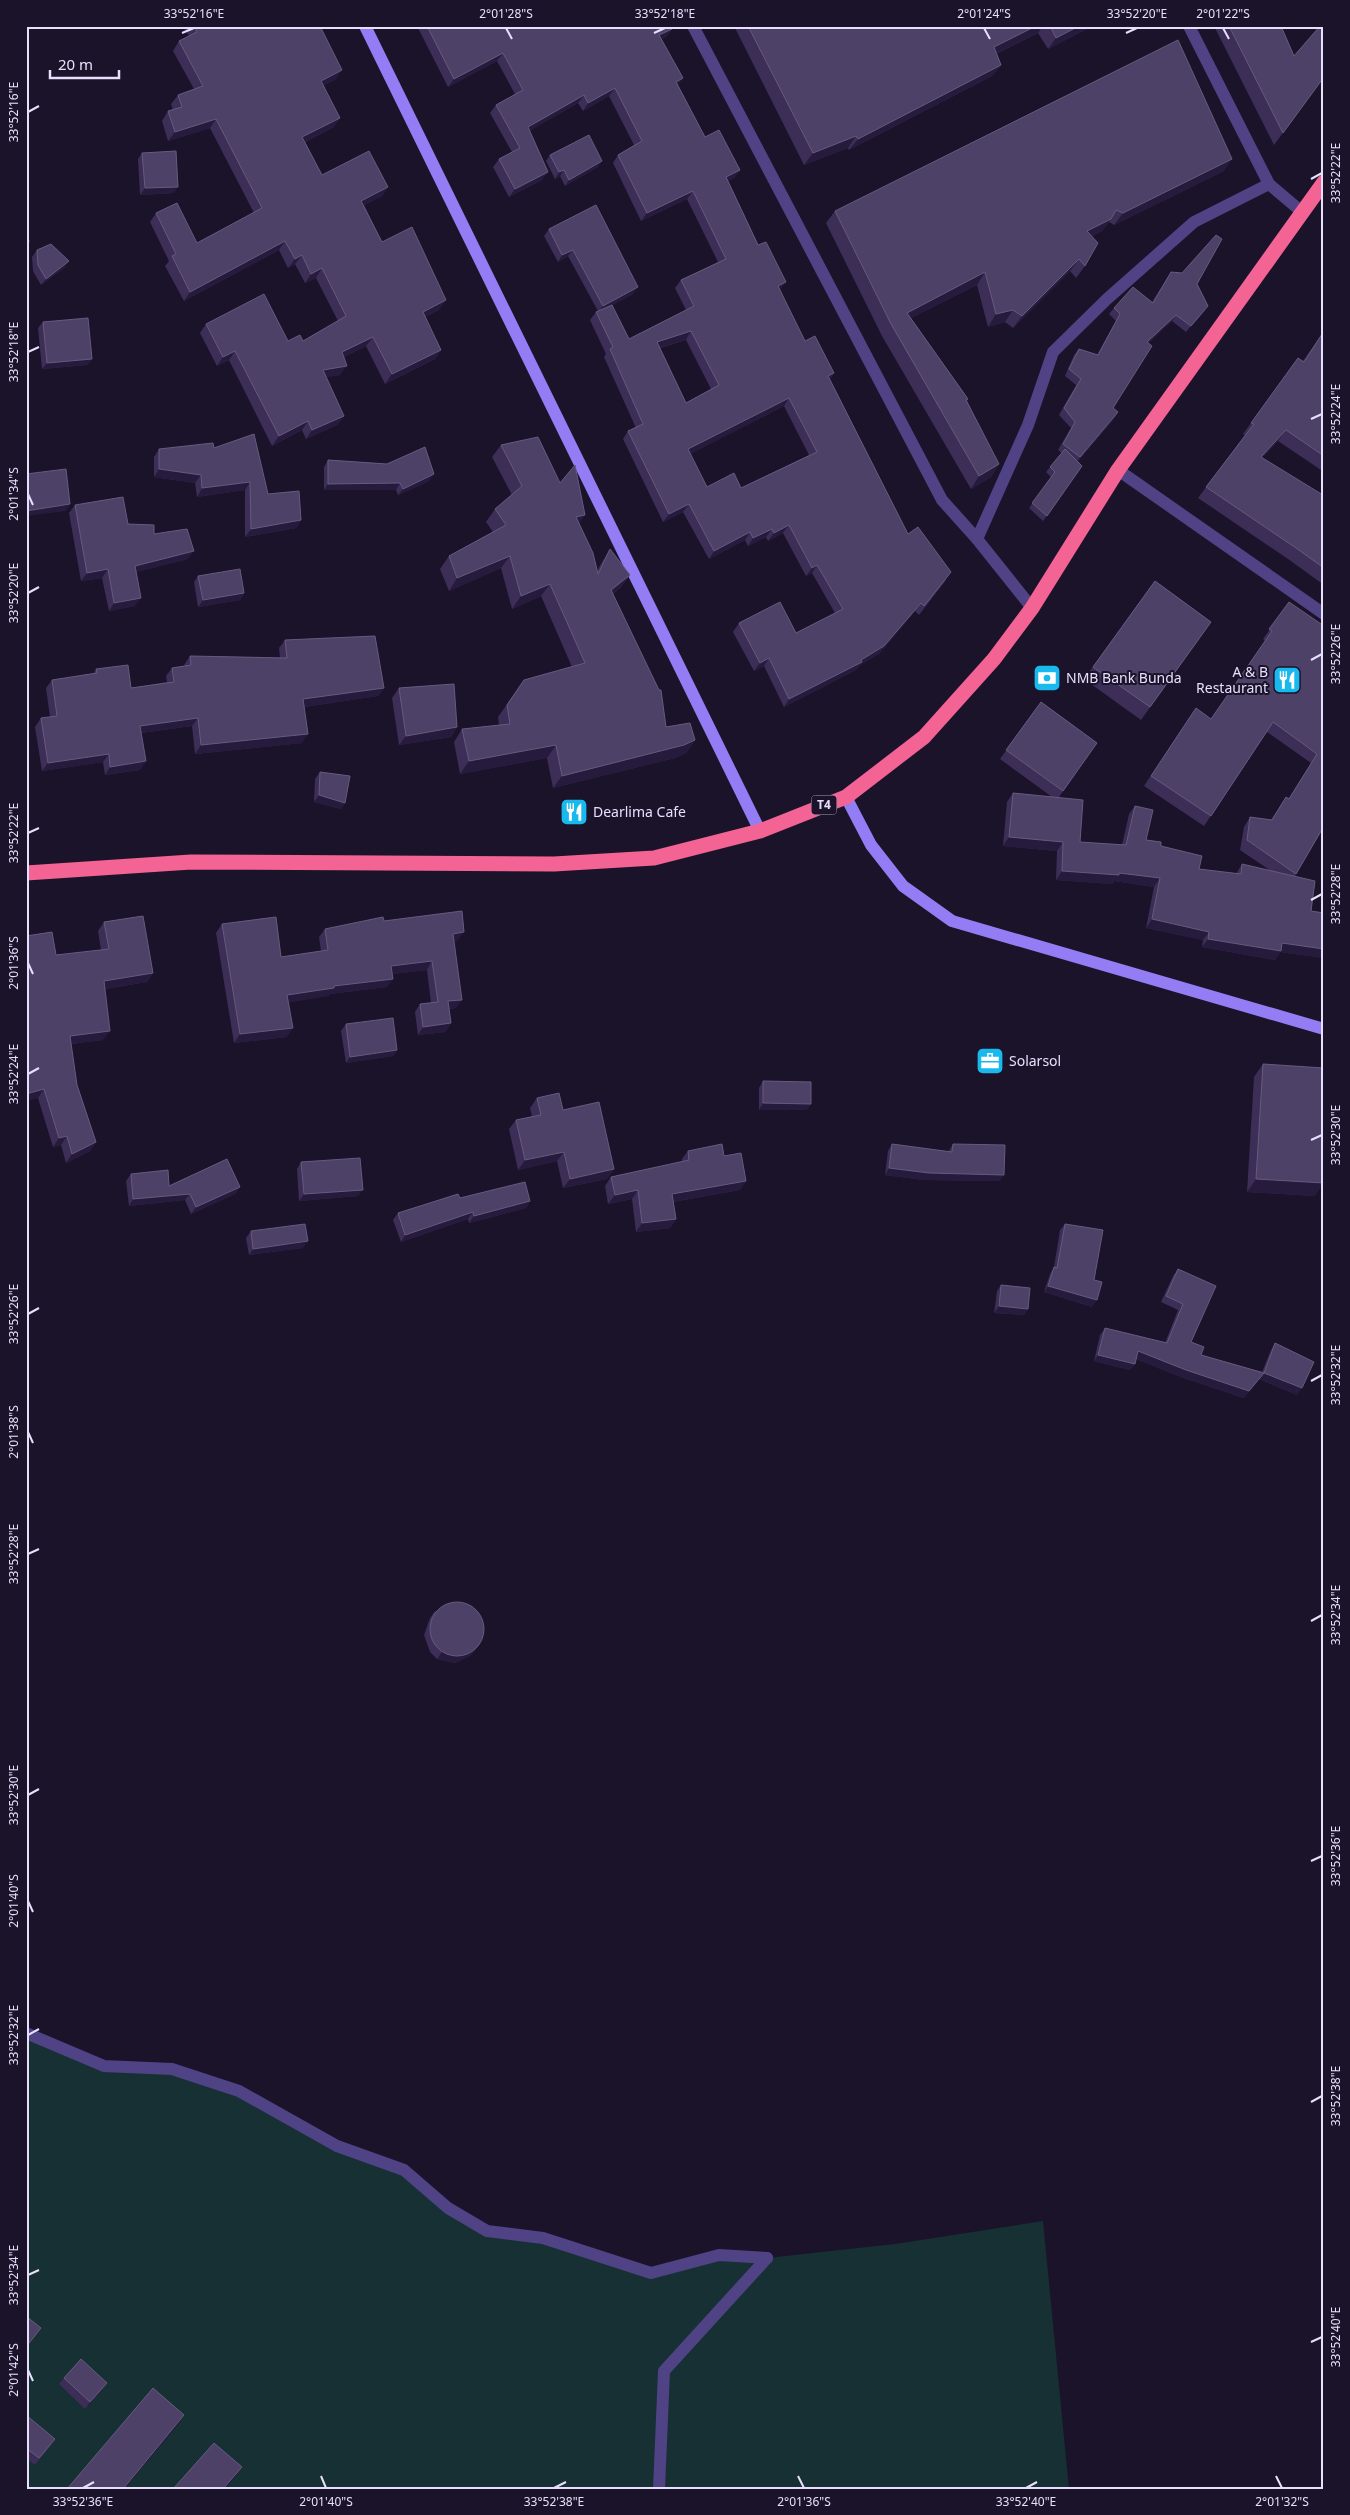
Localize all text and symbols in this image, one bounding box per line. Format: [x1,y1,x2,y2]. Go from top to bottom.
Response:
text: 33°52'16"E [164,5,224,22]
text: 2°01'28"S [479,5,533,22]
text: 33°52'18"E [635,5,695,22]
text: 2°01'24"S [957,5,1011,22]
text: 33°52'20"E [1107,5,1167,22]
text: 2°01'22"S [1196,5,1250,22]
scale bar [50,48,119,80]
text: 20 m [58,54,93,74]
text: 33°52'16"E [5,82,22,142]
text: 33°52'22"E [1327,143,1344,203]
text: 33°52'18"E [5,322,22,382]
text: 33°52'24"E [1327,384,1344,444]
text: 2°01'34"S [5,467,22,521]
text: 33°52'20"E [5,563,22,623]
text: 33°52'26"E [1327,624,1344,684]
place label: A & B Restaurant [1196,662,1268,697]
bank icon: NMB Bank Bunda [1032,663,1062,693]
restaurant icon: A & B Restaurant [1272,665,1302,695]
place label: NMB Bank Bunda [1066,668,1182,687]
road number: T4 [812,796,836,814]
restaurant icon: Dearlima Cafe [559,797,589,827]
place label: Dearlima Cafe [593,802,686,821]
text: 33°52'22"E [5,803,22,863]
text: 33°52'28"E [1327,864,1344,924]
text: 2°01'36"S [5,936,22,990]
text: 33°52'24"E [5,1044,22,1104]
office icon: Solarsol [975,1046,1005,1076]
place label: Solarsol [1009,1051,1061,1070]
text: 33°52'30"E [1327,1105,1344,1165]
text: 33°52'26"E [5,1284,22,1344]
text: 33°52'32"E [1327,1345,1344,1405]
text: 2°01'38"S [5,1405,22,1459]
text: 33°52'28"E [5,1524,22,1584]
text: 33°52'34"E [1327,1585,1344,1645]
text: 33°52'30"E [5,1765,22,1825]
text: 33°52'36"E [1327,1826,1344,1886]
text: 2°01'40"S [5,1874,22,1928]
text: 33°52'32"E [5,2005,22,2065]
text: 33°52'38"E [1327,2066,1344,2126]
text: 33°52'34"E [5,2245,22,2305]
text: 33°52'40"E [1327,2307,1344,2367]
text: 2°01'42"S [5,2343,22,2397]
text: 33°52'36"E [53,2493,113,2510]
text: 2°01'40"S [299,2493,353,2510]
text: 33°52'38"E [524,2493,584,2510]
text: 2°01'36"S [777,2493,831,2510]
text: 33°52'40"E [996,2493,1056,2510]
text: 2°01'32"S [1255,2493,1309,2510]

